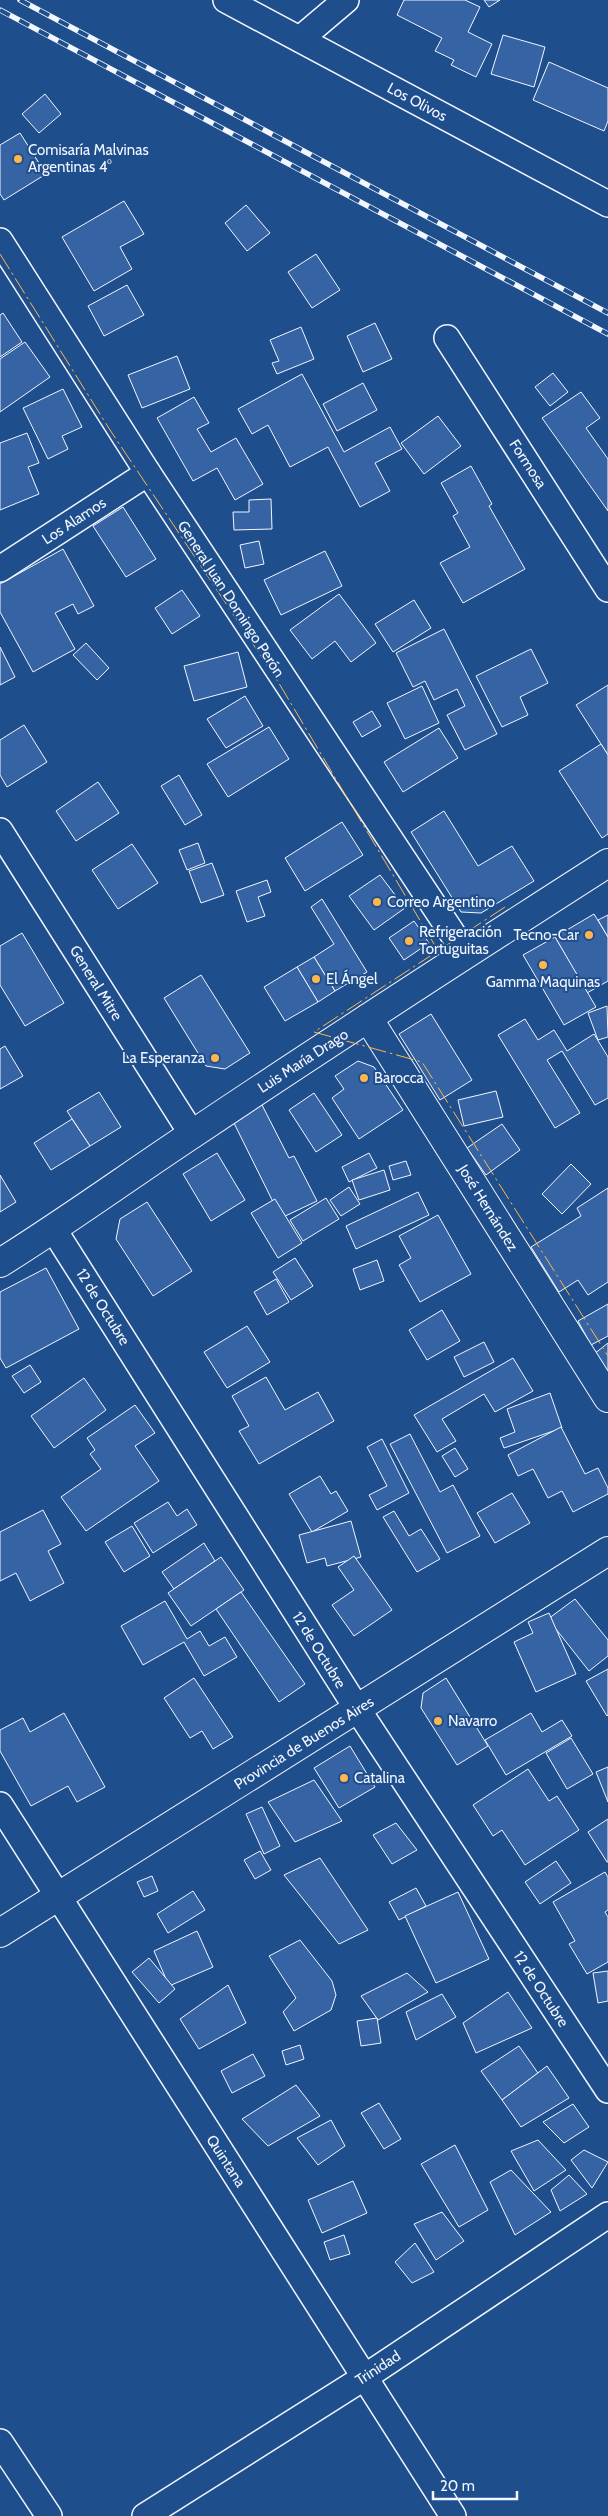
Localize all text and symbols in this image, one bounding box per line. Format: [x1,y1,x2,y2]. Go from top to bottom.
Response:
street label: Los Olivos [384,79,450,125]
place label: Comisaría Malvinas Argentinas 4° [28,141,149,176]
marker: Comisaría Malvinas Argentinas 4° [12,153,24,165]
street label: Formosa [505,436,551,493]
street label: Los Alamos [39,494,109,548]
street label: General Juan Domingo Perón [174,517,288,681]
place label: Correo Argentino [387,893,495,911]
marker: Correo Argentino [371,896,383,908]
place label: Refrigeración Tortuguitas [419,923,502,958]
place label: Tecno-Car [514,926,579,944]
marker: Tecno-Car [583,929,595,941]
marker: Refrigeración Tortuguitas [403,935,415,947]
street label: General Mitre [66,942,126,1024]
marker: Gamma Maquinas [537,959,549,971]
place label: El Ángel [326,969,378,988]
marker: El Ángel [310,973,322,985]
place label: Gamma Maquinas [486,973,600,991]
street label: Luis María Drago [254,1025,352,1097]
place label: La Esperanza [122,1049,206,1067]
marker: La Esperanza [209,1052,221,1064]
place label: Barocca [374,1069,424,1087]
marker: Barocca [358,1072,370,1084]
street label: José Hernández [454,1160,522,1255]
street label: 12 de Octubre [72,1265,134,1349]
street label: 12 de Octubre [288,1608,350,1692]
street label: Provincia de Buenos Aires [231,1693,377,1793]
place label: Navarro [448,1712,497,1730]
marker: Navarro [432,1715,444,1727]
place label: Catalina [354,1769,406,1787]
marker: Catalina [338,1772,350,1784]
street label: 12 de Octubre [510,1948,572,2031]
street label: Quintana [202,2132,250,2191]
street label: Trinidad [352,2347,404,2389]
scale bar [433,2468,517,2500]
text: 20 m [440,2477,475,2495]

